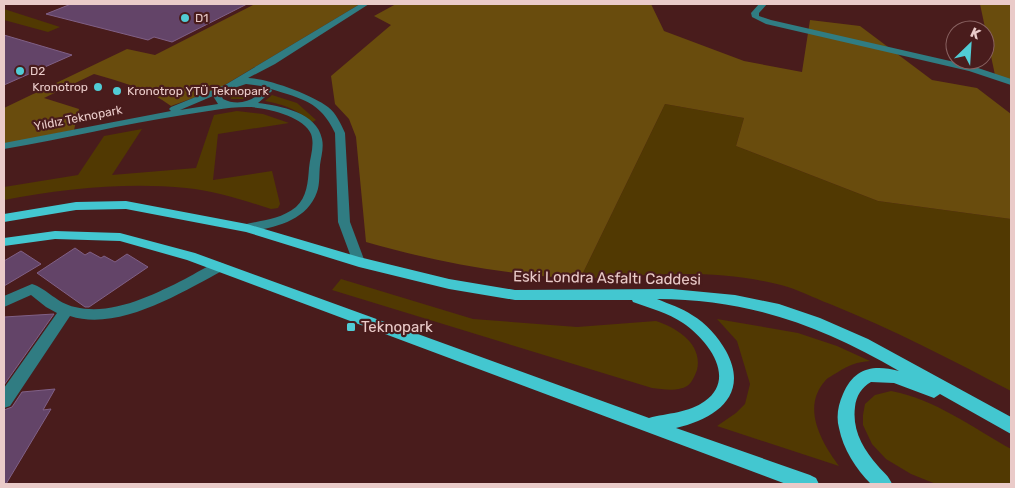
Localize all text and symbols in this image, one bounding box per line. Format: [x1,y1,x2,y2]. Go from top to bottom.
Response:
place label: D1 [195,11,208,25]
marker: D1 [179,12,191,24]
north arrow [945,20,995,70]
text: K [967,24,984,44]
place label: D2 [30,64,45,78]
marker: D2 [14,65,26,77]
place label: Kronotrop [32,80,88,94]
marker: Kronotrop [92,81,104,93]
place label: Kronotrop YTÜ Teknopark [127,84,269,98]
marker: Kronotrop YTÜ Teknopark [111,85,123,97]
street label: Yıldız Teknopark [33,102,124,133]
street label: Eski Londra Asfaltı Caddesi [513,267,701,289]
place label: Teknopark [361,318,433,336]
marker: Teknopark [345,321,357,333]

